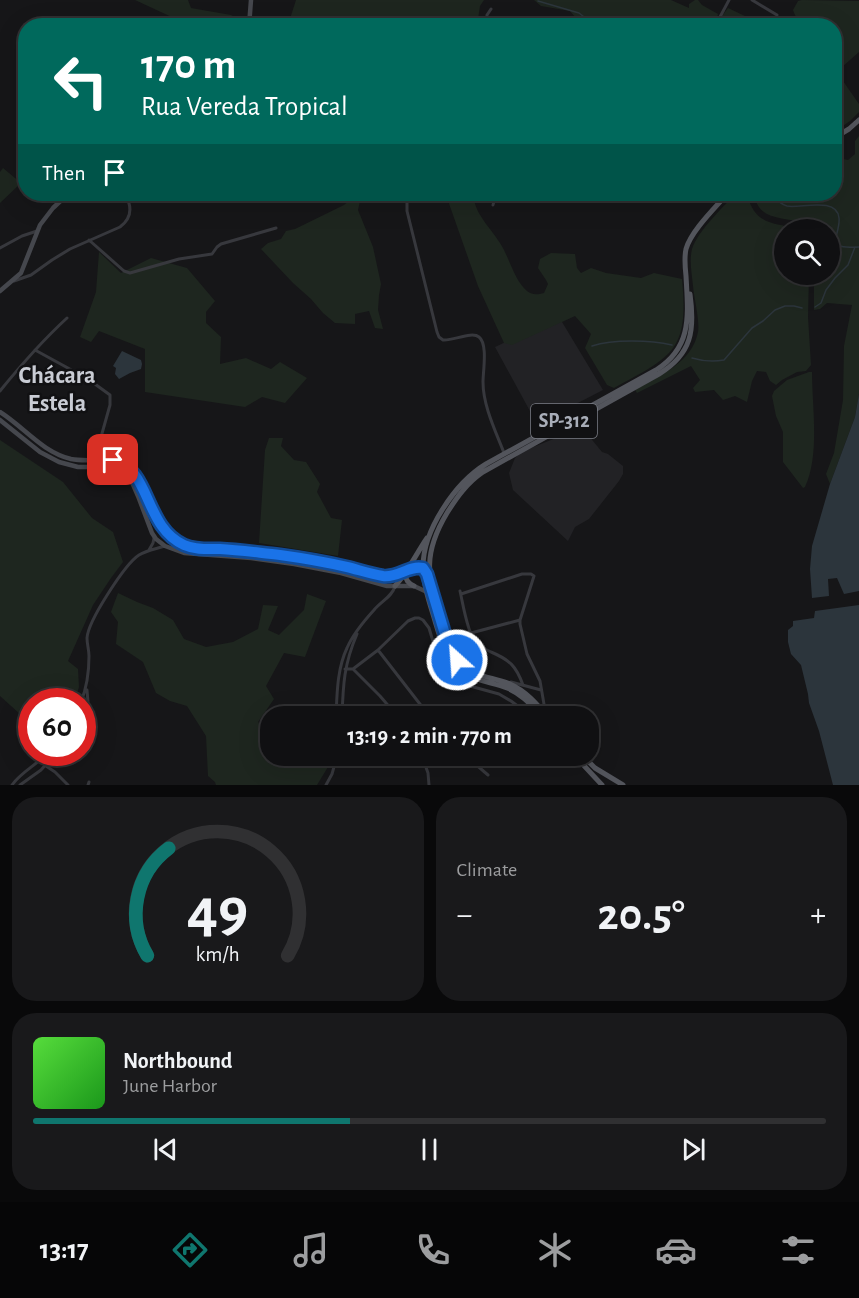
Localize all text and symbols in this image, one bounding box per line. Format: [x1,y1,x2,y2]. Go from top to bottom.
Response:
icon: left [42,42,120,120]
text: 170 m [141,44,236,86]
text: Rua Vereda Tropical [141,93,348,120]
icon: arrive [98,156,131,189]
text: Then [42,162,86,184]
map controls [774,219,840,285]
button: search [774,219,840,285]
district label: Chácara Estela [19,364,95,416]
road number: SP-312 [531,404,597,438]
pin [87,434,138,485]
icon: arrive [96,443,129,476]
position arrow [425,628,489,692]
speed limit sign: 60 [18,688,96,766]
text: 13:19 · 2 min · 770 m [347,725,512,747]
text: Climate [457,860,517,880]
text: 49 [187,880,249,942]
text: 20.5° [597,893,685,938]
text: − [457,899,472,932]
text: + [810,899,826,932]
text: km/h [196,944,240,965]
text: Northbound [123,1050,232,1072]
text: June Harbor [123,1076,217,1096]
icon: previous [149,1133,182,1166]
icon: pause [413,1133,446,1166]
icon: next [677,1133,710,1166]
icon: directions [169,1229,211,1271]
icon: music [290,1229,332,1271]
icon: phone [412,1229,454,1271]
icon: climate [534,1229,576,1271]
icon: car [655,1229,697,1271]
icon: filters [777,1229,819,1271]
text: 13:17 [40,1236,89,1263]

